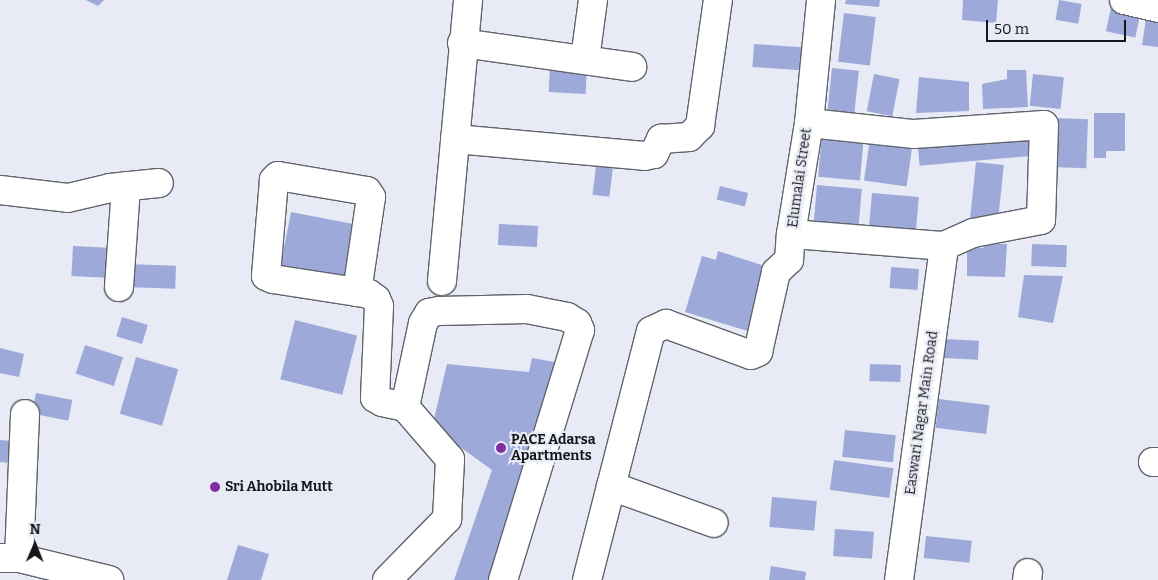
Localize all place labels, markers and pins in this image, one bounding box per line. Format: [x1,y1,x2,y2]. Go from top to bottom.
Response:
place label: PACE Adarsa Apartments [511,432,595,464]
marker: PACE Adarsa Apartments [495,442,507,454]
place label: Sri Ahobila Mutt [225,479,333,495]
marker: Sri Ahobila Mutt [209,481,221,493]

